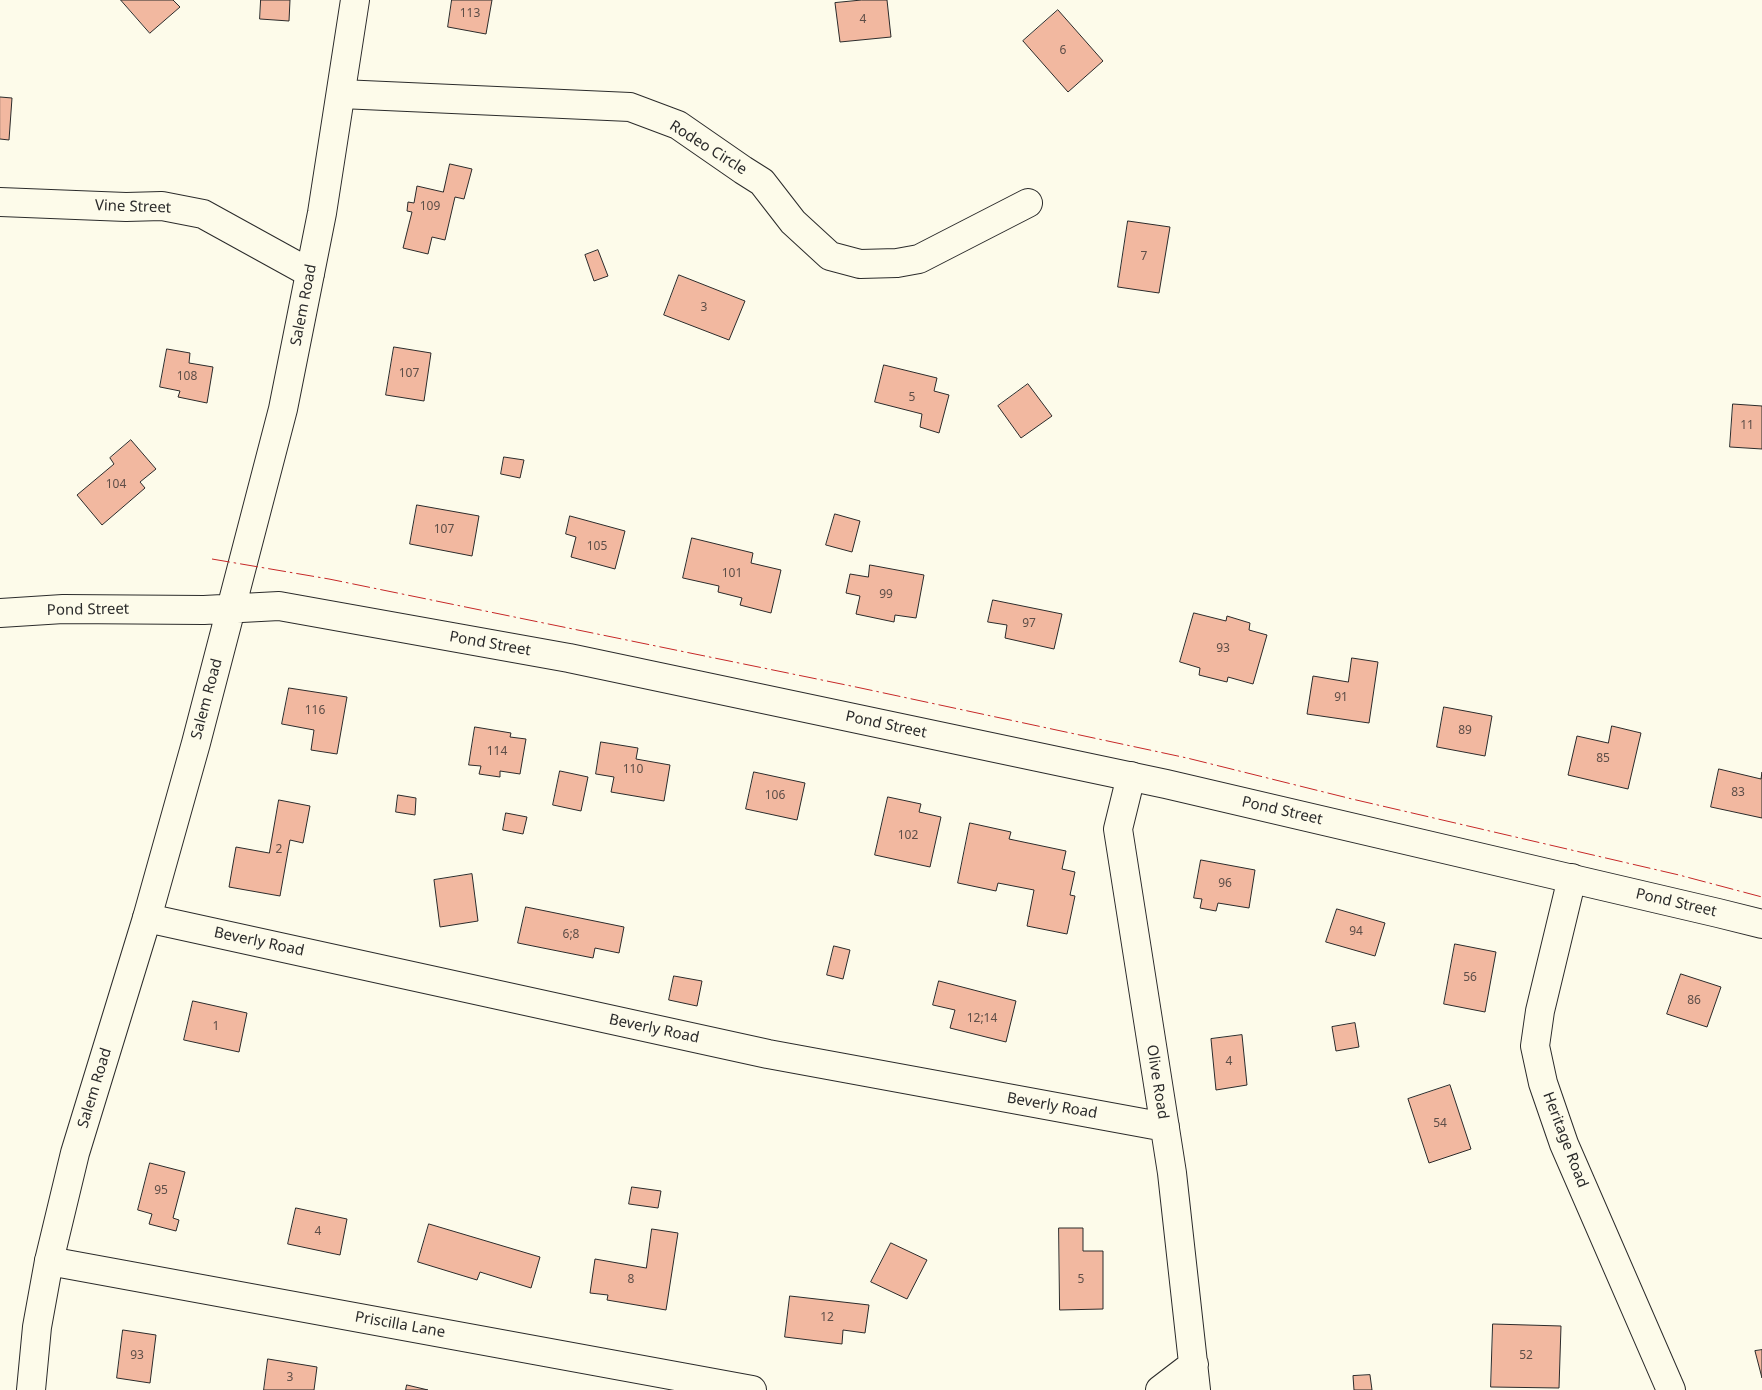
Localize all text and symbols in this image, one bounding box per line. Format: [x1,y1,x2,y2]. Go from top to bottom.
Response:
house number: 113 [460,7,480,21]
house number: 4 [860,13,866,27]
house number: 6 [1060,44,1066,58]
street label: Rodeo Circle [666,117,750,179]
street label: Vine Street [95,197,171,217]
house number: 109 [420,200,440,214]
house number: 7 [1141,250,1147,264]
street label: Salem Road [287,263,321,347]
house number: 3 [701,301,707,315]
house number: 107 [399,367,419,381]
house number: 108 [177,370,197,384]
house number: 5 [909,391,915,405]
house number: 11 [1740,419,1754,433]
house number: 104 [106,478,126,492]
house number: 107 [434,523,454,537]
house number: 105 [587,540,607,554]
house number: 101 [722,567,742,581]
house number: 99 [879,588,893,602]
street label: Pond Street [47,600,129,620]
house number: 97 [1022,617,1036,631]
street label: Pond Street [448,628,532,660]
house number: 93 [1216,642,1230,656]
street label: Salem Road [188,657,226,741]
house number: 91 [1334,691,1348,705]
house number: 116 [305,704,325,718]
street label: Pond Street [844,708,928,742]
house number: 89 [1458,724,1472,738]
house number: 114 [487,745,507,759]
house number: 85 [1596,752,1610,766]
house number: 110 [623,763,643,777]
house number: 83 [1731,786,1745,800]
house number: 106 [765,789,785,803]
street label: Pond Street [1240,793,1324,829]
house number: 102 [898,829,918,843]
house number: 2 [276,843,282,857]
house number: 96 [1218,877,1232,891]
street label: Pond Street [1634,885,1718,921]
street label: Beverly Road [212,924,306,960]
house number: 94 [1349,925,1363,939]
house number: 6;8 [563,928,579,942]
house number: 56 [1463,971,1477,985]
house number: 86 [1687,994,1701,1008]
street label: Beverly Road [607,1011,701,1047]
house number: 12;14 [967,1012,997,1026]
house number: 1 [213,1020,219,1034]
street label: Olive Road [1142,1043,1172,1121]
street label: Salem Road [74,1046,116,1130]
house number: 4 [1226,1055,1232,1069]
street label: Beverly Road [1005,1089,1099,1123]
street label: Heritage Road [1538,1090,1592,1190]
house number: 54 [1433,1117,1447,1131]
house number: 95 [154,1184,168,1198]
house number: 4 [315,1225,321,1239]
house number: 8 [628,1273,634,1287]
house number: 5 [1078,1273,1084,1287]
street label: Priscilla Lane [353,1308,447,1342]
house number: 12 [820,1311,834,1325]
house number: 93 [130,1349,144,1363]
house number: 52 [1519,1349,1533,1363]
house number: 3 [287,1371,293,1385]

